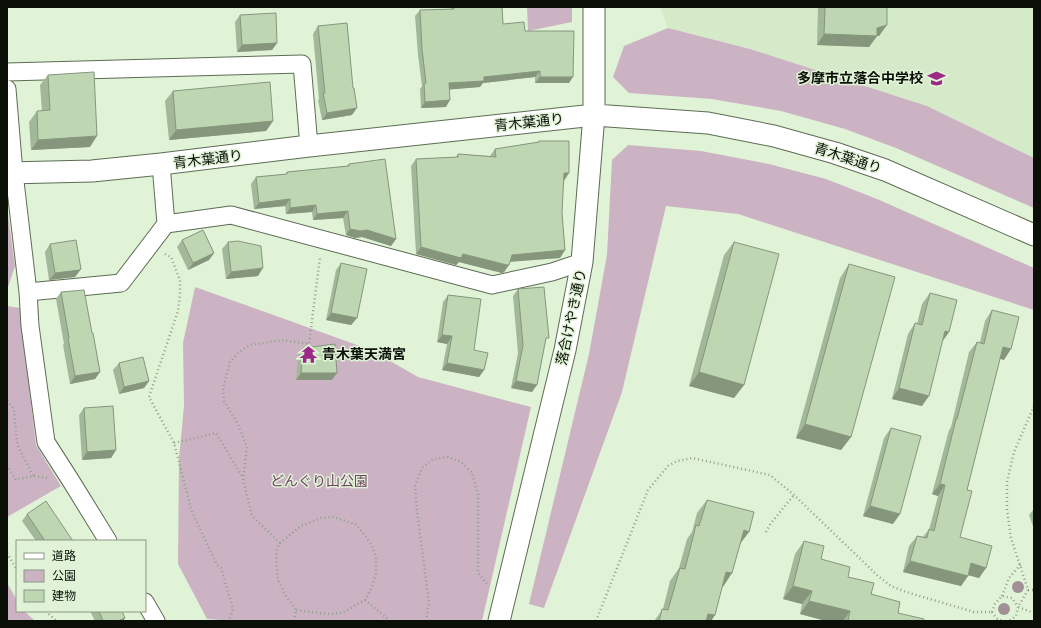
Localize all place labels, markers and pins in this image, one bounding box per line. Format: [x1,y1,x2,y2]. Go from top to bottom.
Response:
school or university icon: 多摩市立落合中学校 [926,68,946,88]
place label: 多摩市立落合中学校 [797,70,923,86]
temple icon: 青木葉天満宮 [299,344,319,364]
place label: 青木葉天満宮 [322,346,406,362]

